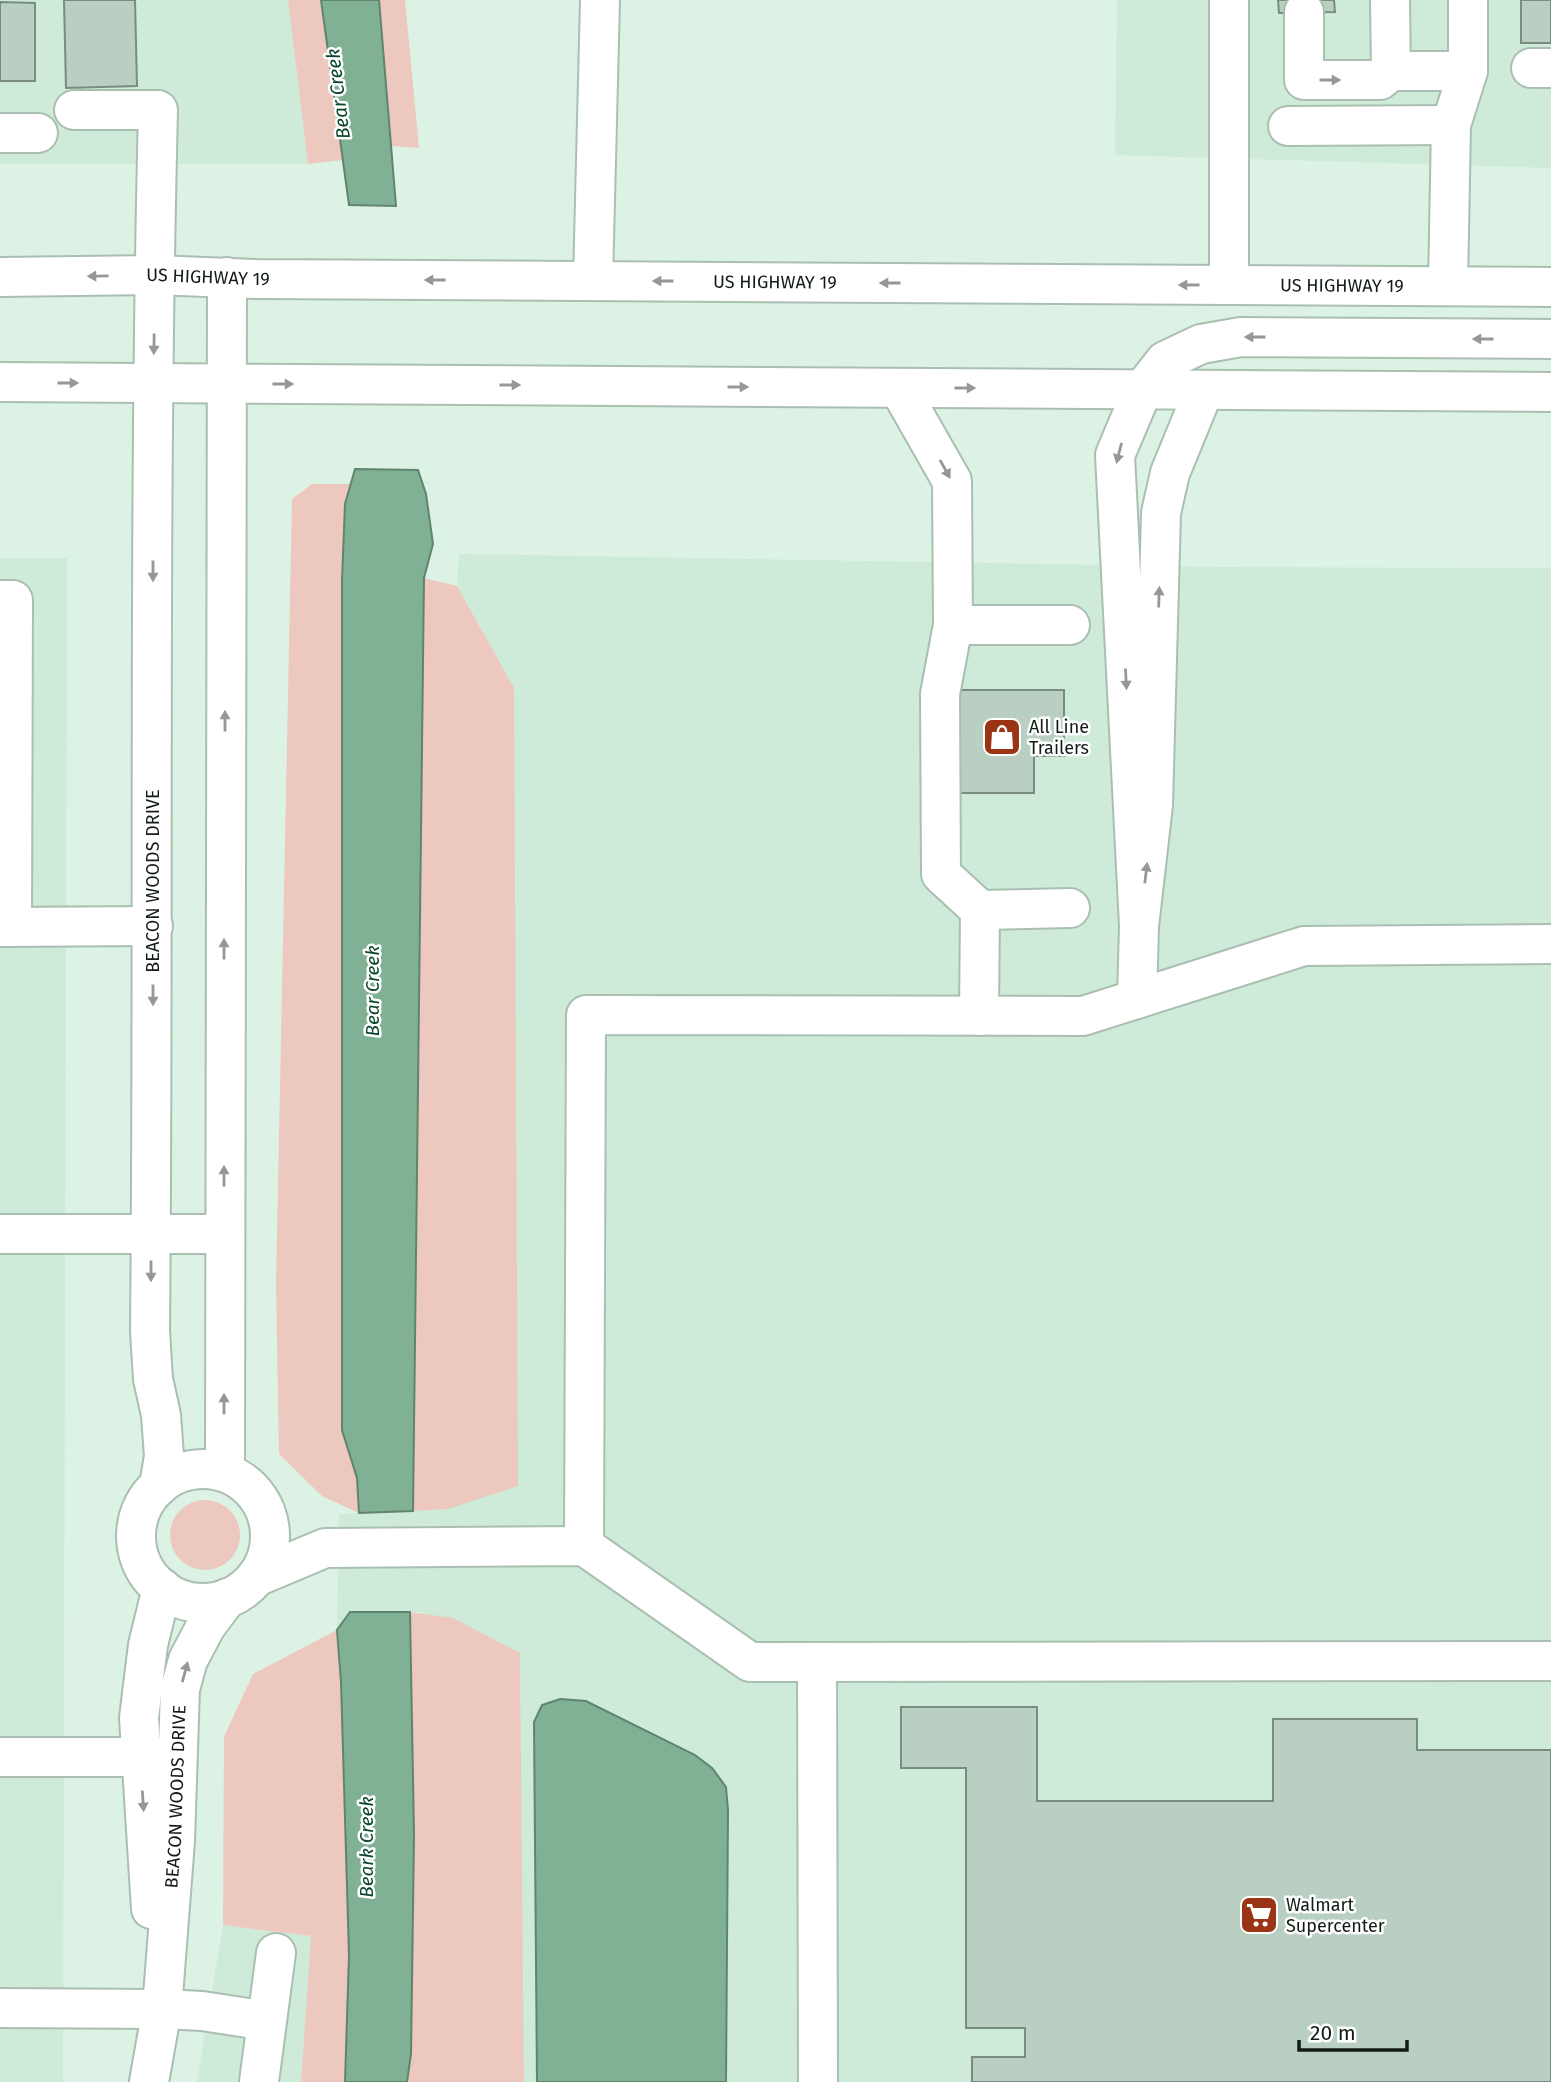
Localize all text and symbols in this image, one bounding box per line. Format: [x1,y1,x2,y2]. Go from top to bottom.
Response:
water label: Bear Creek [321,47,355,141]
one-way arrow [1319,74,1341,86]
street label: US HIGHWAY 19 [146,264,270,290]
one-way arrow [87,270,109,282]
street label: US HIGHWAY 19 [713,271,837,294]
one-way arrow [424,274,446,286]
street label: US HIGHWAY 19 [1280,274,1404,297]
one-way arrow [651,275,673,287]
one-way arrow [879,277,901,289]
one-way arrow [1178,279,1200,291]
one-way arrow [1244,331,1266,343]
one-way arrow [148,333,160,355]
one-way arrow [1472,333,1494,345]
one-way arrow [57,377,79,389]
one-way arrow [272,378,294,390]
one-way arrow [500,379,522,391]
one-way arrow [727,381,749,393]
one-way arrow [955,382,977,394]
one-way arrow [1113,442,1124,464]
one-way arrow [939,459,951,478]
one-way arrow [147,560,159,582]
one-way arrow [1153,586,1165,608]
one-way arrow [1121,669,1132,691]
one-way arrow [219,710,231,732]
shop icon: All Line Trailers [981,716,1023,758]
place label: All Line Trailers [1029,716,1089,759]
street label: BEACON WOODS DRIVE [142,789,164,973]
one-way arrow [1140,862,1151,884]
one-way arrow [219,938,230,960]
water label: Bear Creek [361,946,384,1036]
one-way arrow [147,984,159,1006]
one-way arrow [218,1165,230,1187]
one-way arrow [145,1260,157,1282]
one-way arrow [218,1393,230,1415]
one-way arrow [180,1661,191,1683]
street label: BEACON WOODS DRIVE [160,1705,190,1889]
one-way arrow [138,1790,149,1812]
water label: Beark Creek [355,1796,378,1898]
supermarket icon: Walmart Supercenter [1238,1894,1280,1936]
place label: Walmart Supercenter [1286,1894,1385,1937]
scale bar [1299,2008,1408,2052]
text: 20 m [1310,2020,1356,2046]

